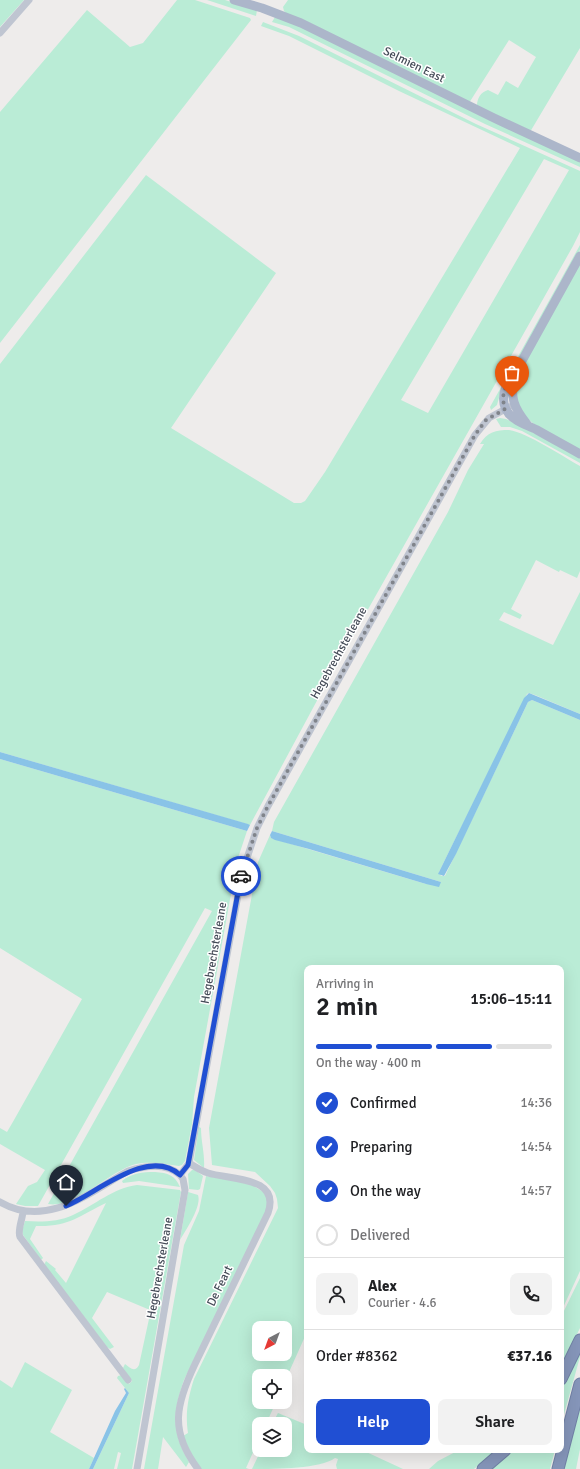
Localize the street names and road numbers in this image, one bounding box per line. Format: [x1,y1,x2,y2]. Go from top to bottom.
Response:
street label: Selmien East [381,44,447,86]
street label: Hegebrechsterleane [307,604,371,702]
street label: Hegebrechsterleane [198,901,230,1005]
street label: Hegebrechsterleane [144,1216,176,1320]
street label: De Feart [204,1263,236,1309]

